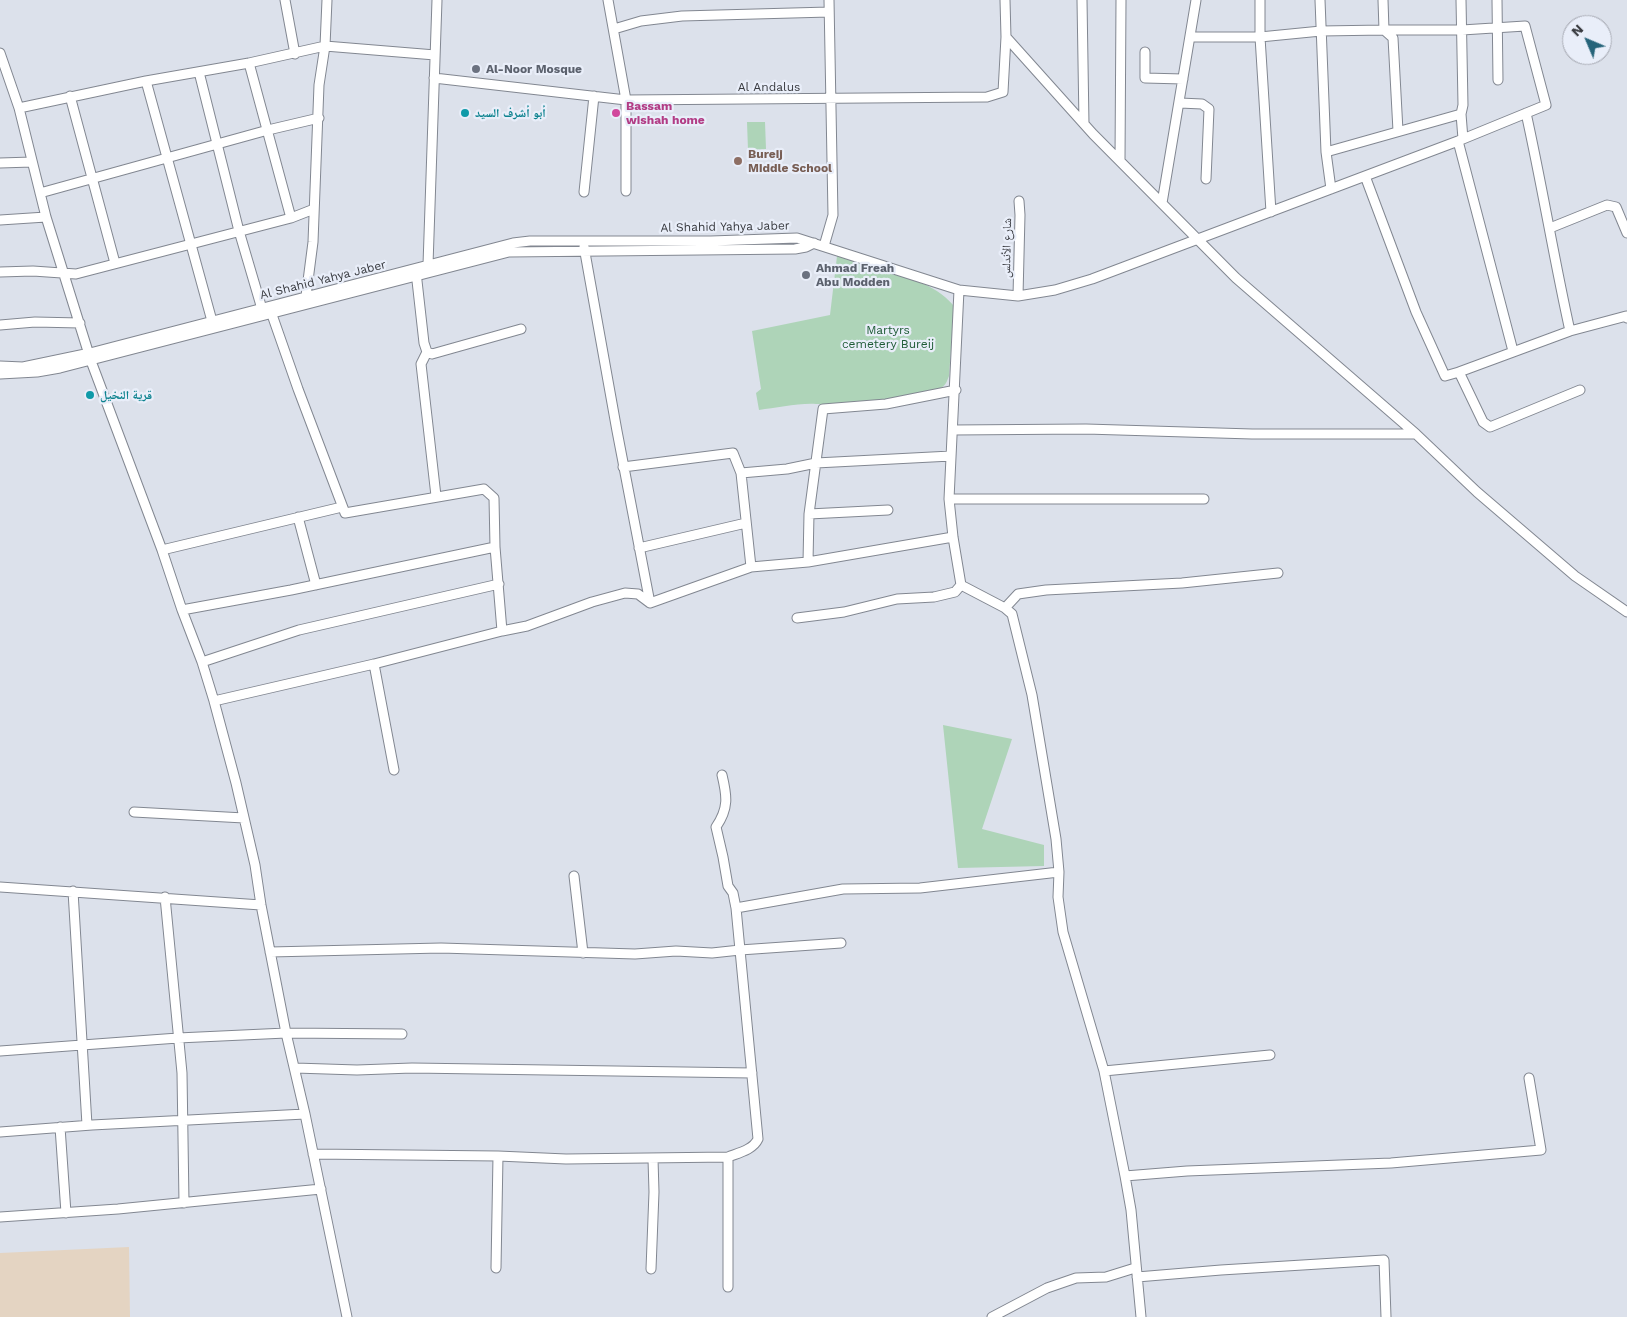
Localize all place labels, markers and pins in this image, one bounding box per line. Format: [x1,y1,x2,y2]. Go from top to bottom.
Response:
place label: Al-Noor Mosque [486,62,582,76]
marker: Al-Noor Mosque [470,63,482,75]
place label: Bassam wishah home [626,99,705,127]
place label: أبو أشرف السيد [475,106,546,120]
marker: أبو أشرف السيد [459,107,471,119]
marker: Bassam wishah home [610,107,622,119]
place label: Bureij Middle School [748,147,832,175]
marker: Bureij Middle School [732,155,744,167]
place label: Ahmad Freah Abu Modden [816,261,894,289]
marker: Ahmad Freah Abu Modden [800,269,812,281]
place label: قرية النخيل [100,388,152,402]
marker: قرية النخيل [84,389,96,401]

